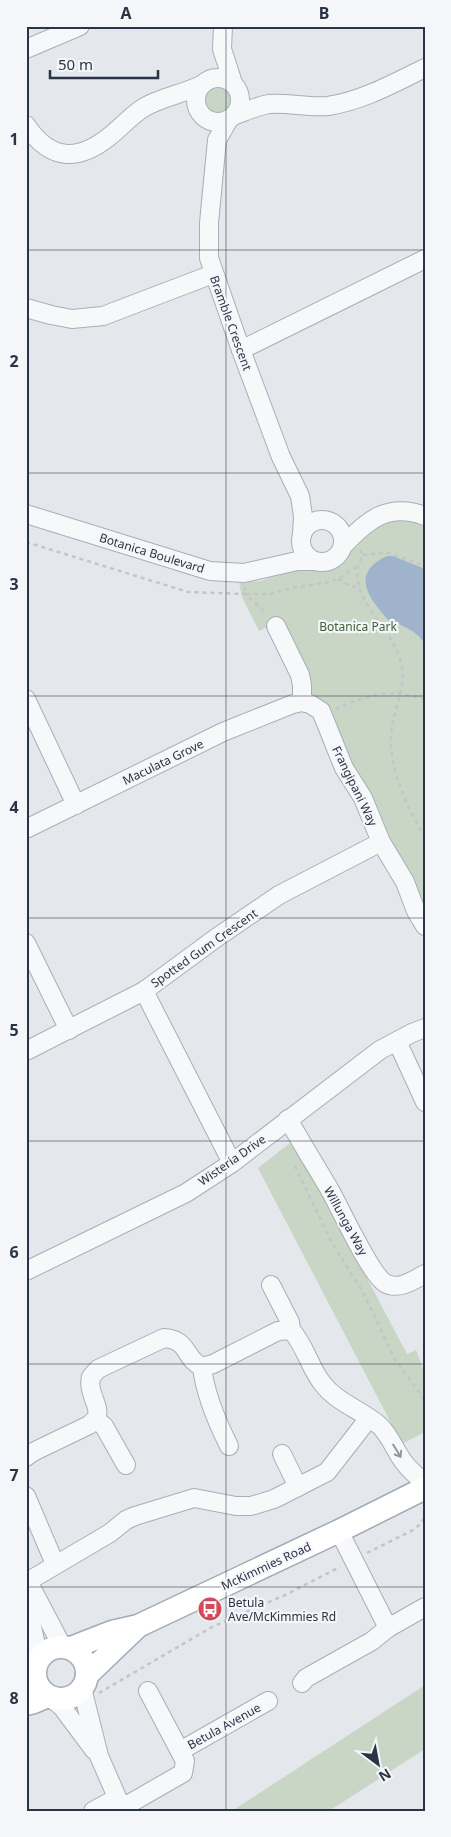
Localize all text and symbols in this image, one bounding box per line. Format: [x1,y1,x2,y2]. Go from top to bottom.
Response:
text: A [120,2,132,24]
text: B [319,2,329,24]
scale bar [50,48,158,80]
text: 50 m [58,54,93,74]
text: 1 [9,128,19,150]
street label: Bramble Crescent [206,273,256,373]
text: 2 [9,350,19,372]
street label: Botanica Boulevard [97,529,207,577]
text: 3 [9,573,19,595]
park label: Botanica Park [319,618,397,635]
street label: Maculata Grove [120,735,207,789]
street label: Frangipani Way [328,743,382,830]
text: 4 [9,796,19,818]
street label: Spotted Gum Crescent [147,904,261,991]
text: 5 [9,1019,19,1041]
street label: Wisteria Drive [195,1130,269,1190]
street label: Willunga Way [320,1184,372,1259]
text: 6 [9,1241,19,1263]
one-way arrow [392,1443,402,1457]
text: 7 [9,1464,19,1486]
street label: McKimmies Road [218,1538,314,1594]
place label: Betula Ave/McKimmies Rd [228,1594,336,1625]
bus stop icon: Betula Ave/McKimmies Rd [197,1596,223,1622]
text: 8 [9,1687,19,1709]
street label: Betula Avenue [184,1699,264,1753]
north arrow [354,1740,404,1790]
text: N [375,1764,395,1787]

